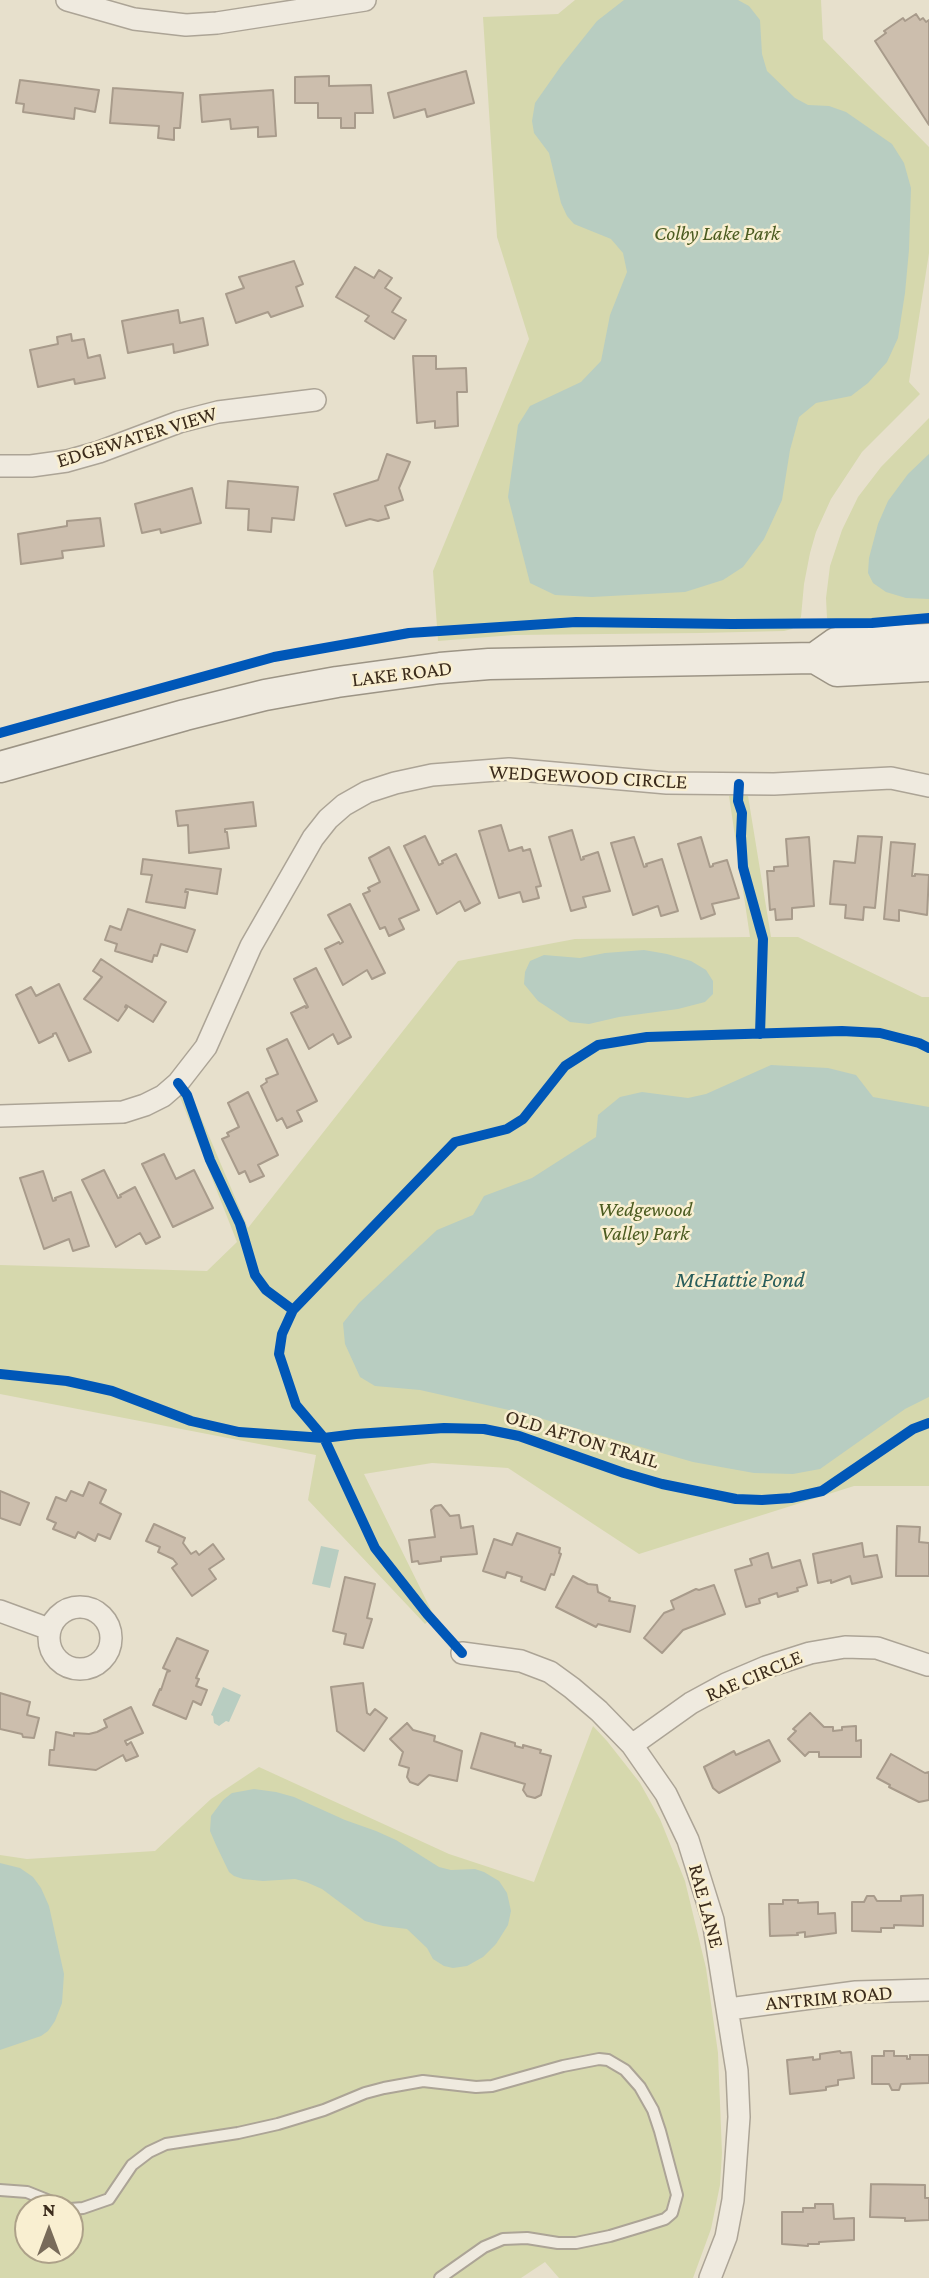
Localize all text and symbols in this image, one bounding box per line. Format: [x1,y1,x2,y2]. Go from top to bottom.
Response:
park label: Colby Lake Park [654,221,780,247]
street label: EDGEWATER VIEW [54,401,220,473]
street label: LAKE ROAD [350,655,454,693]
street label: WEDGEWOOD CIRCLE [488,759,688,795]
park label: Wedgewood Valley Park [598,1197,692,1247]
water label: McHattie Pond [675,1266,805,1294]
street label: OLD AFTON TRAIL [502,1404,662,1474]
street label: RAE CIRCLE [702,1644,806,1708]
street label: RAE LANE [683,1861,729,1951]
street label: ANTRIM ROAD [764,1980,894,2016]
north arrow [14,2194,84,2264]
text: N [43,2199,55,2220]

